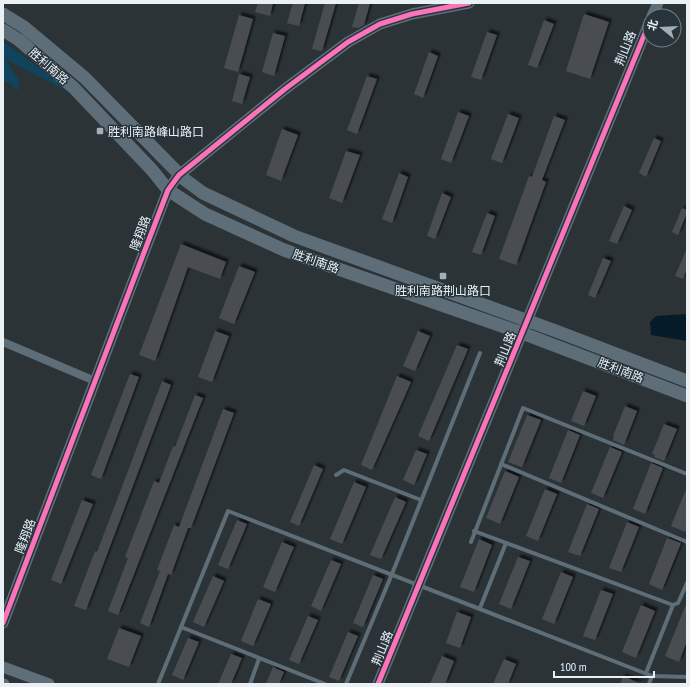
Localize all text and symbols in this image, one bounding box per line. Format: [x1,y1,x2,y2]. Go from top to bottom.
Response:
north arrow [642,8,682,48]
text: 北 [644,18,661,32]
street label: 荆山路 [611,28,639,68]
street label: 胜利南路 [26,45,72,87]
place label: 胜利南路峰山路口 [108,124,204,139]
marker: 胜利南路峰山路口 [95,126,105,136]
street label: 隆翔路 [127,214,153,252]
street label: 胜利南路 [291,246,341,276]
marker: 胜利南路荆山路口 [438,271,448,281]
place label: 胜利南路荆山路口 [395,283,491,298]
street label: 荆山路 [491,329,519,369]
street label: 胜利南路 [596,354,646,386]
street label: 隆翔路 [12,517,38,555]
street label: 荆山路 [368,628,396,668]
scale bar [554,653,654,679]
text: 100 m [560,659,587,674]

